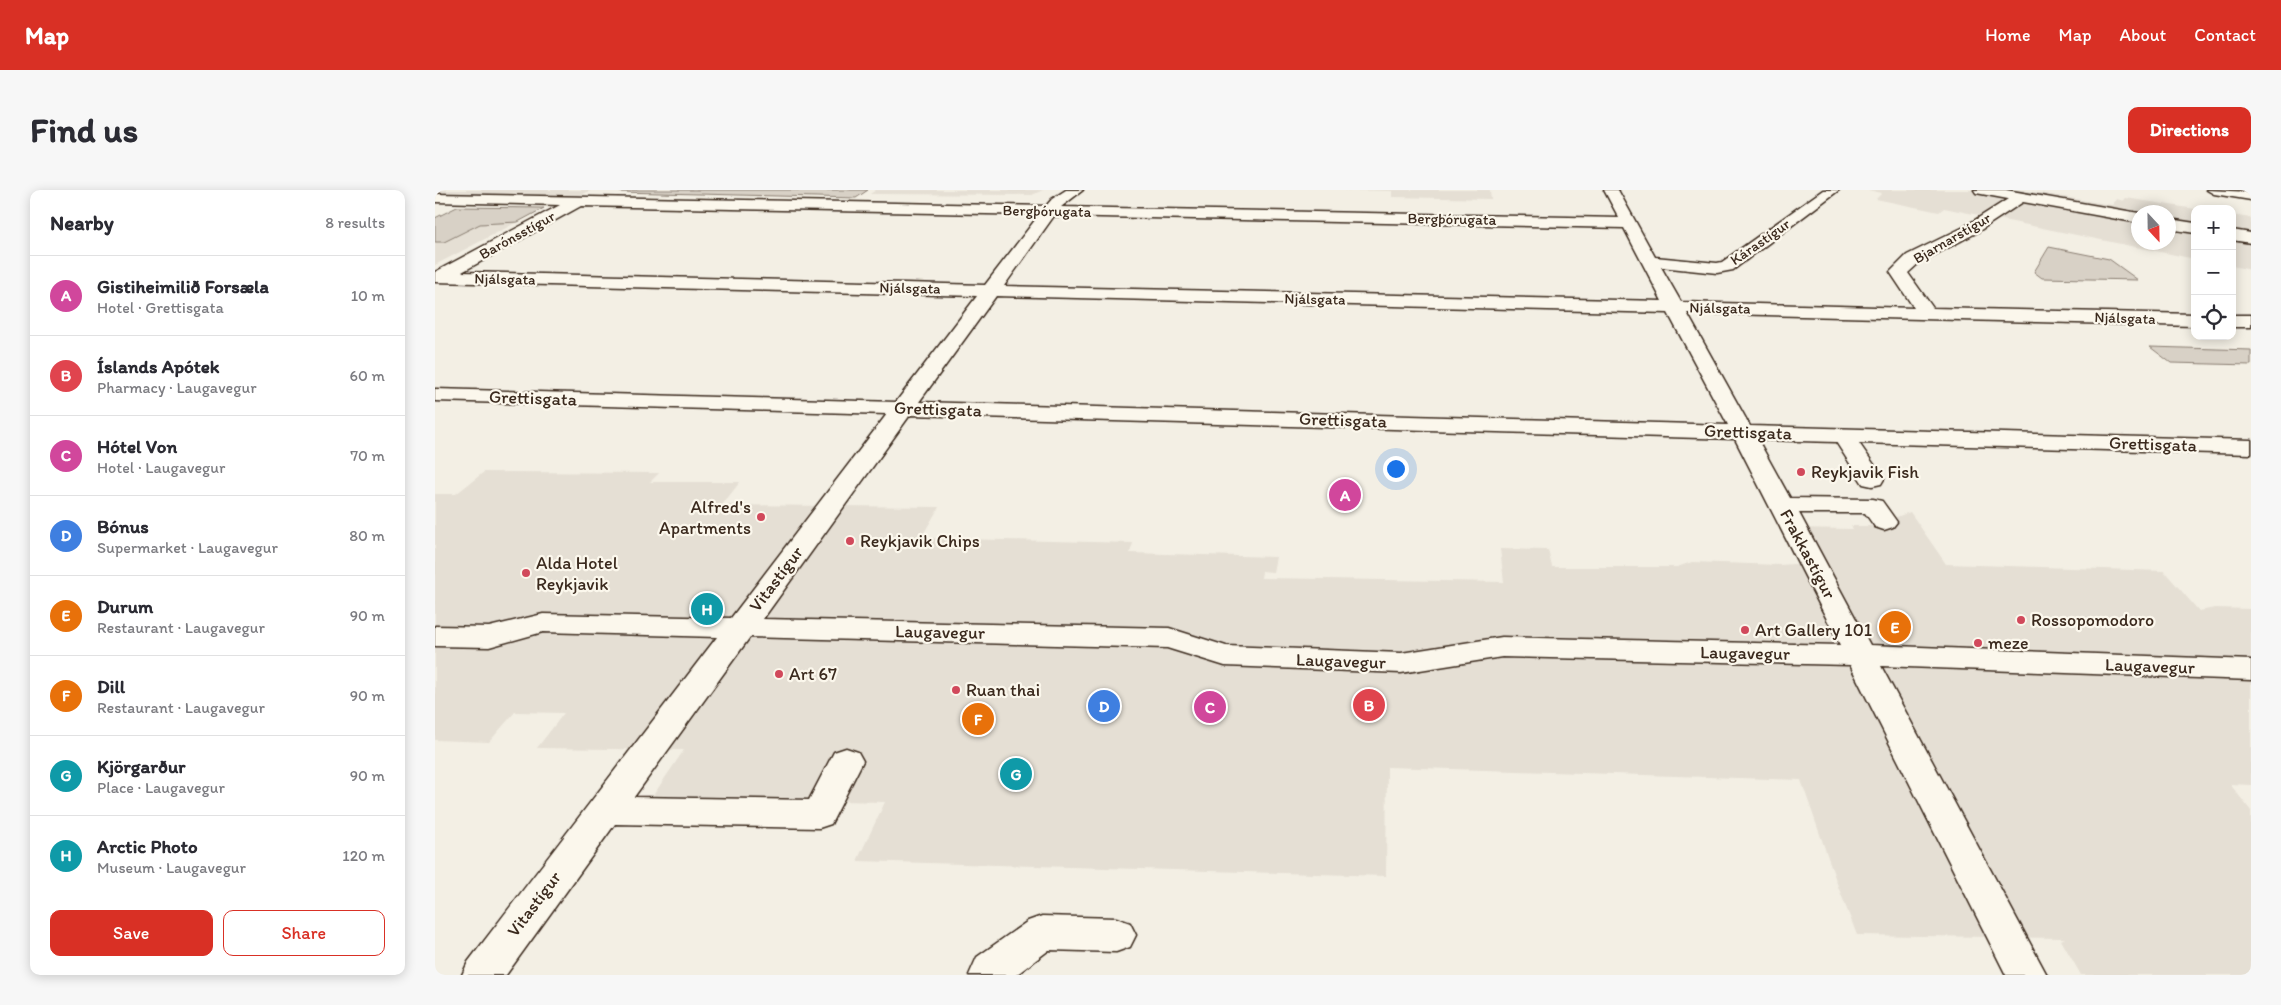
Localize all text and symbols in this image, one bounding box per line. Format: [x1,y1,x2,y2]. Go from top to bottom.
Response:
text: Map [25,21,69,50]
text: Home [1985,24,2031,46]
text: Map [2059,24,2092,46]
text: About [2120,24,2166,46]
text: Contact [2194,24,2256,46]
button: Directions [2128,107,2251,153]
text: Find us [30,109,138,151]
street label: Bergþórugata [1003,201,1092,221]
north arrow [2131,205,2176,250]
map controls [2191,205,2236,340]
button: + [2191,205,2236,250]
street label: Barónsstígur [476,207,558,263]
street label: Bjarnarstígur [1910,208,1994,267]
street label: Bergþórugata [1408,209,1497,229]
text: Nearby [50,210,114,235]
text: 8 results [325,213,385,232]
street label: Kárastígur [1727,215,1794,269]
button: − [2191,250,2236,295]
street label: Njálsgata [474,269,536,289]
text: Gistiheimilið Forsæla [97,275,269,298]
street label: Njálsgata [879,278,941,298]
text: A [61,286,71,305]
text: 10 m [351,286,385,305]
street label: Njálsgata [1284,289,1346,309]
button: locate [2191,295,2236,340]
text: Hotel · Grettisgata [97,298,224,317]
street label: Njálsgata [1689,298,1751,318]
street label: Njálsgata [2094,308,2156,328]
text: Íslands Apótek [97,355,220,378]
text: B [61,366,71,385]
text: 60 m [350,366,385,385]
text: Pharmacy · Laugavegur [97,378,257,397]
street label: Grettisgata [488,385,578,411]
street label: Grettisgata [893,396,983,422]
street label: Grettisgata [1298,407,1388,433]
street label: Grettisgata [1703,419,1793,445]
street label: Grettisgata [2108,431,2198,457]
text: Hótel Von [97,435,177,458]
text: C [61,446,71,465]
text: 70 m [350,446,385,465]
your location [1383,456,1409,482]
text: Hotel · Laugavegur [97,458,225,477]
place label: Reykjavik Fish [1811,461,1919,483]
marker: Reykjavik Fish [1795,466,1807,478]
pin: A [1329,476,1361,514]
place label: Alfred's Apartments [659,496,751,539]
street label: Frakkastígur [1775,505,1841,603]
marker: Alfred's Apartments [755,511,767,523]
text: Bónus [97,515,149,538]
text: D [61,526,71,545]
text: 80 m [349,526,385,545]
place label: Reykjavik Chips [860,530,980,552]
marker: Reykjavik Chips [844,535,856,547]
text: Supermarket · Laugavegur [97,538,278,557]
street label: Vitastígur [744,542,808,616]
place label: Alda Hotel Reykjavik [536,552,618,595]
marker: Alda Hotel Reykjavik [520,567,532,579]
pin: H [691,590,723,628]
text: Durum [97,595,153,618]
text: E [62,606,70,625]
text: 90 m [350,606,385,625]
pin: E [1879,608,1911,646]
place label: Rossopomodoro [2031,609,2154,631]
marker: Rossopomodoro [2015,614,2027,626]
text: Restaurant · Laugavegur [97,618,265,637]
place label: Art Gallery 101 [1755,619,1872,641]
street label: Laugavegur [895,620,986,644]
marker: Art Gallery 101 [1739,624,1751,636]
place label: meze [1988,632,2028,654]
marker: meze [1972,637,1984,649]
street label: Laugavegur [1700,641,1791,665]
street label: Laugavegur [1296,648,1387,674]
street label: Laugavegur [2105,653,2196,679]
place label: Art 67 [789,663,837,685]
marker: Art 67 [773,668,785,680]
text: Dill [97,675,125,698]
place label: Ruan thai [966,679,1040,701]
marker: Ruan thai [950,684,962,696]
text: F [62,686,70,705]
text: 90 m [350,686,385,705]
pin: B [1353,686,1385,724]
pin: D [1088,687,1120,725]
pin: C [1194,688,1226,726]
text: Restaurant · Laugavegur [97,698,265,717]
pin: F [962,700,994,738]
text: Kjörgarður [97,755,185,778]
pin: G [1000,755,1032,793]
text: G [60,766,72,785]
text: 90 m [350,766,385,785]
text: Place · Laugavegur [97,778,225,797]
text: Arctic Photo [97,835,198,858]
text: H [60,846,72,865]
text: 120 m [342,846,385,865]
text: Museum · Laugavegur [97,858,246,877]
street label: Vitastígur [502,867,566,941]
button: Save [50,910,213,956]
button: Share [223,910,385,956]

